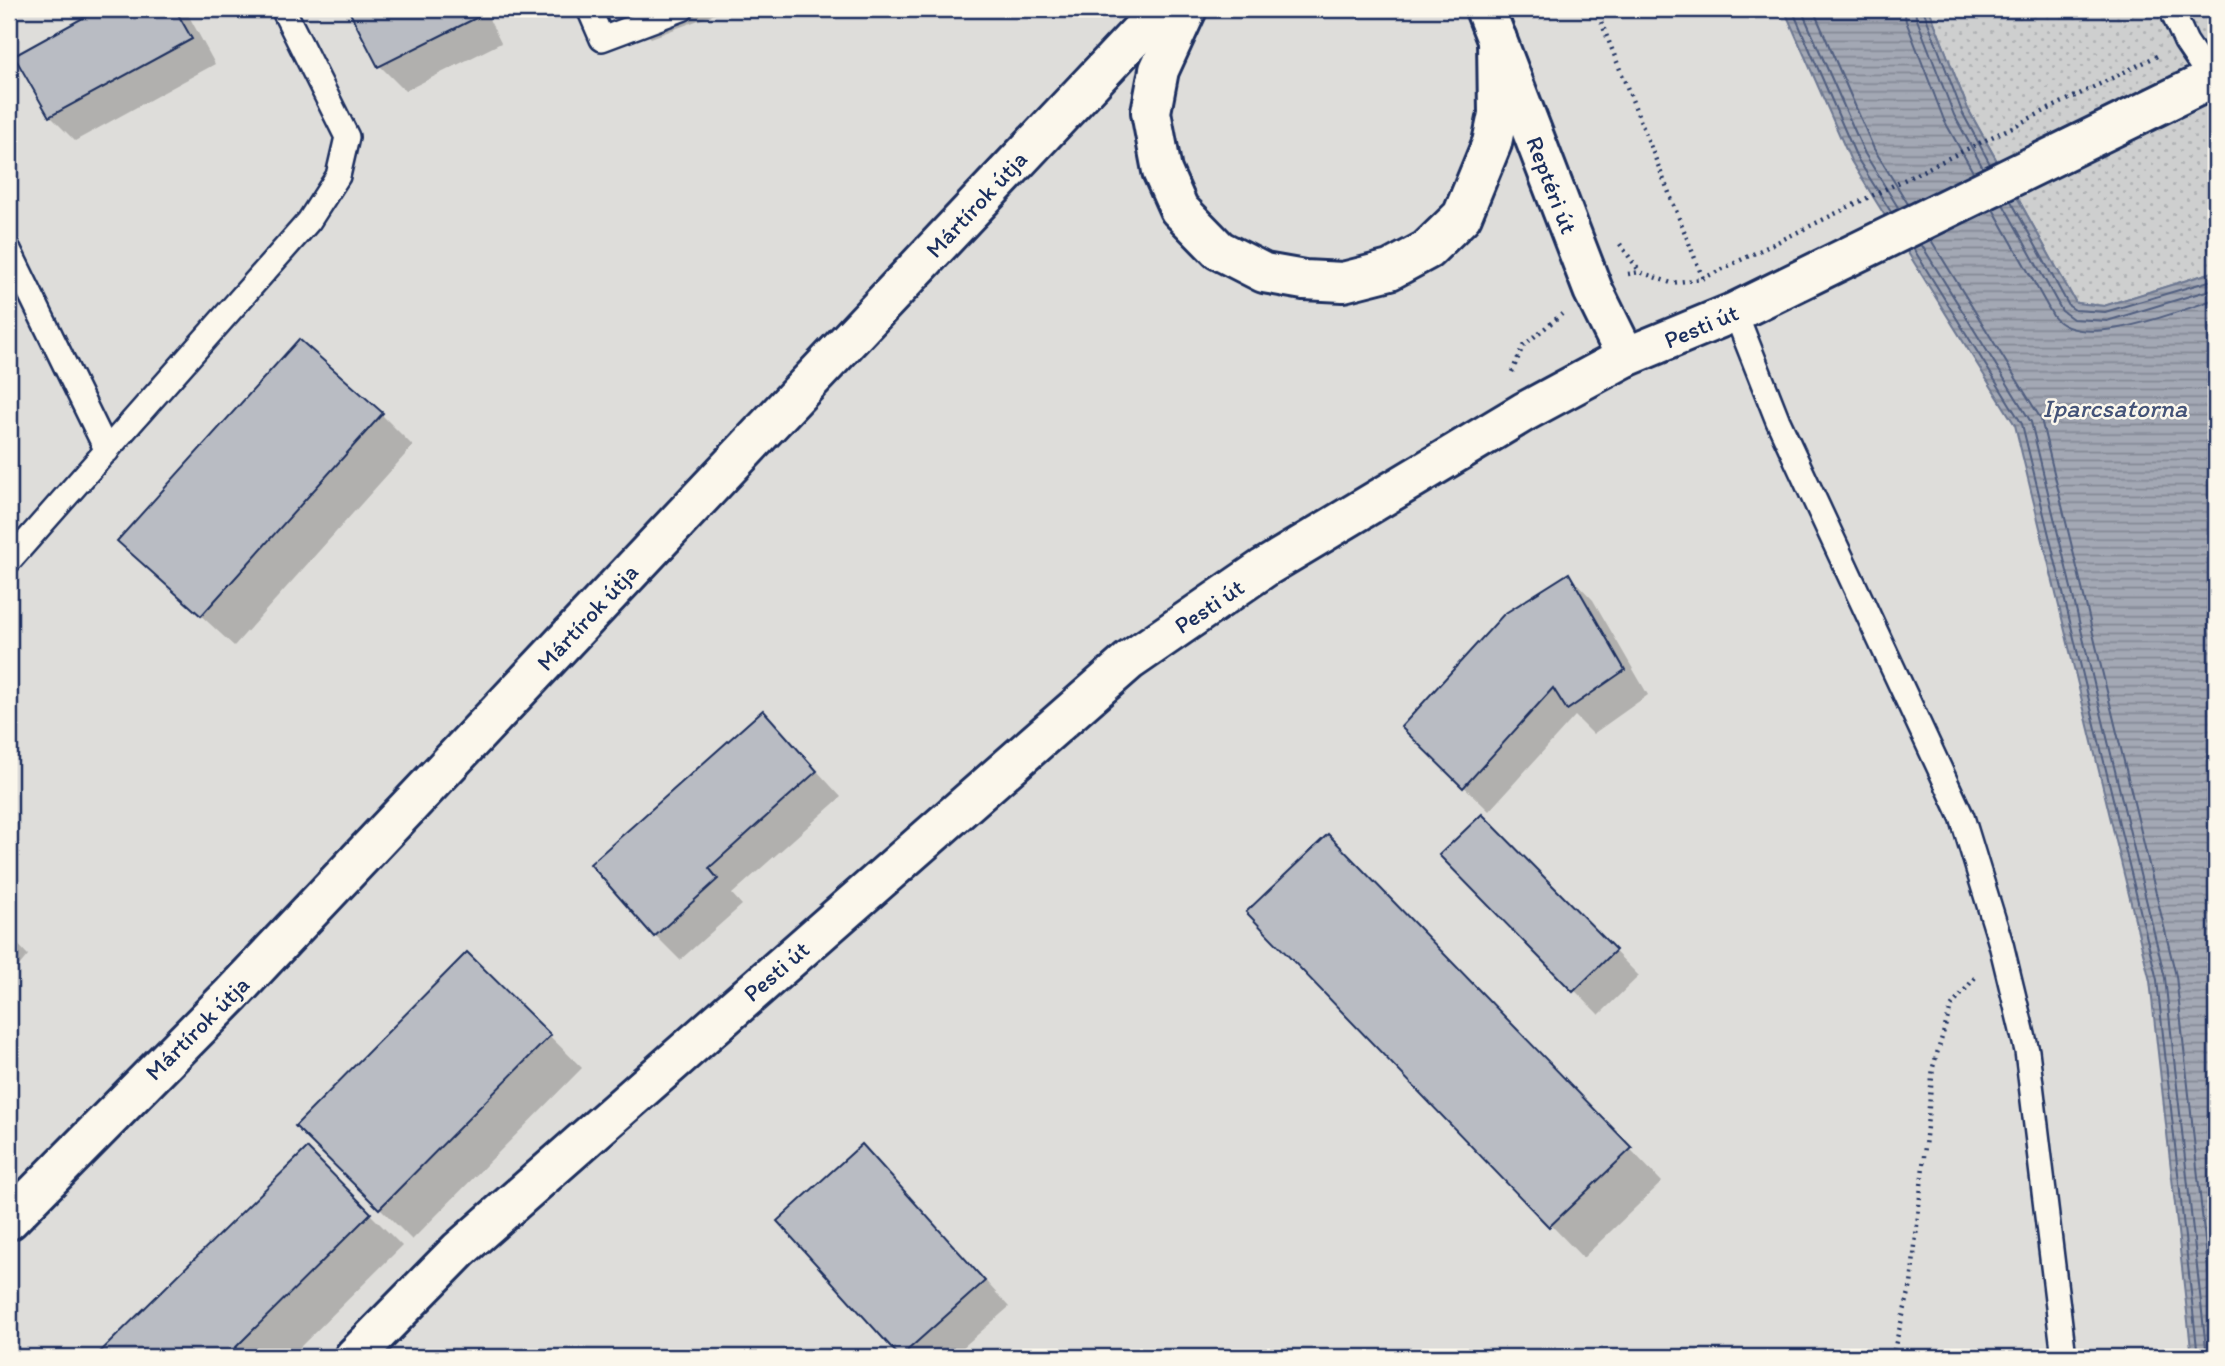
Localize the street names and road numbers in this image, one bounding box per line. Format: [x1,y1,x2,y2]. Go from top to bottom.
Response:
street label: Reptéri út [1520,132,1584,238]
street label: Mártírok útja [919,144,1033,263]
street label: Pesti út [1659,297,1743,355]
street label: Mártírok útja [530,557,644,676]
street label: Pesti út [1169,572,1249,640]
street label: Pesti út [737,934,815,1008]
street label: Mártírok útja [139,970,255,1086]

